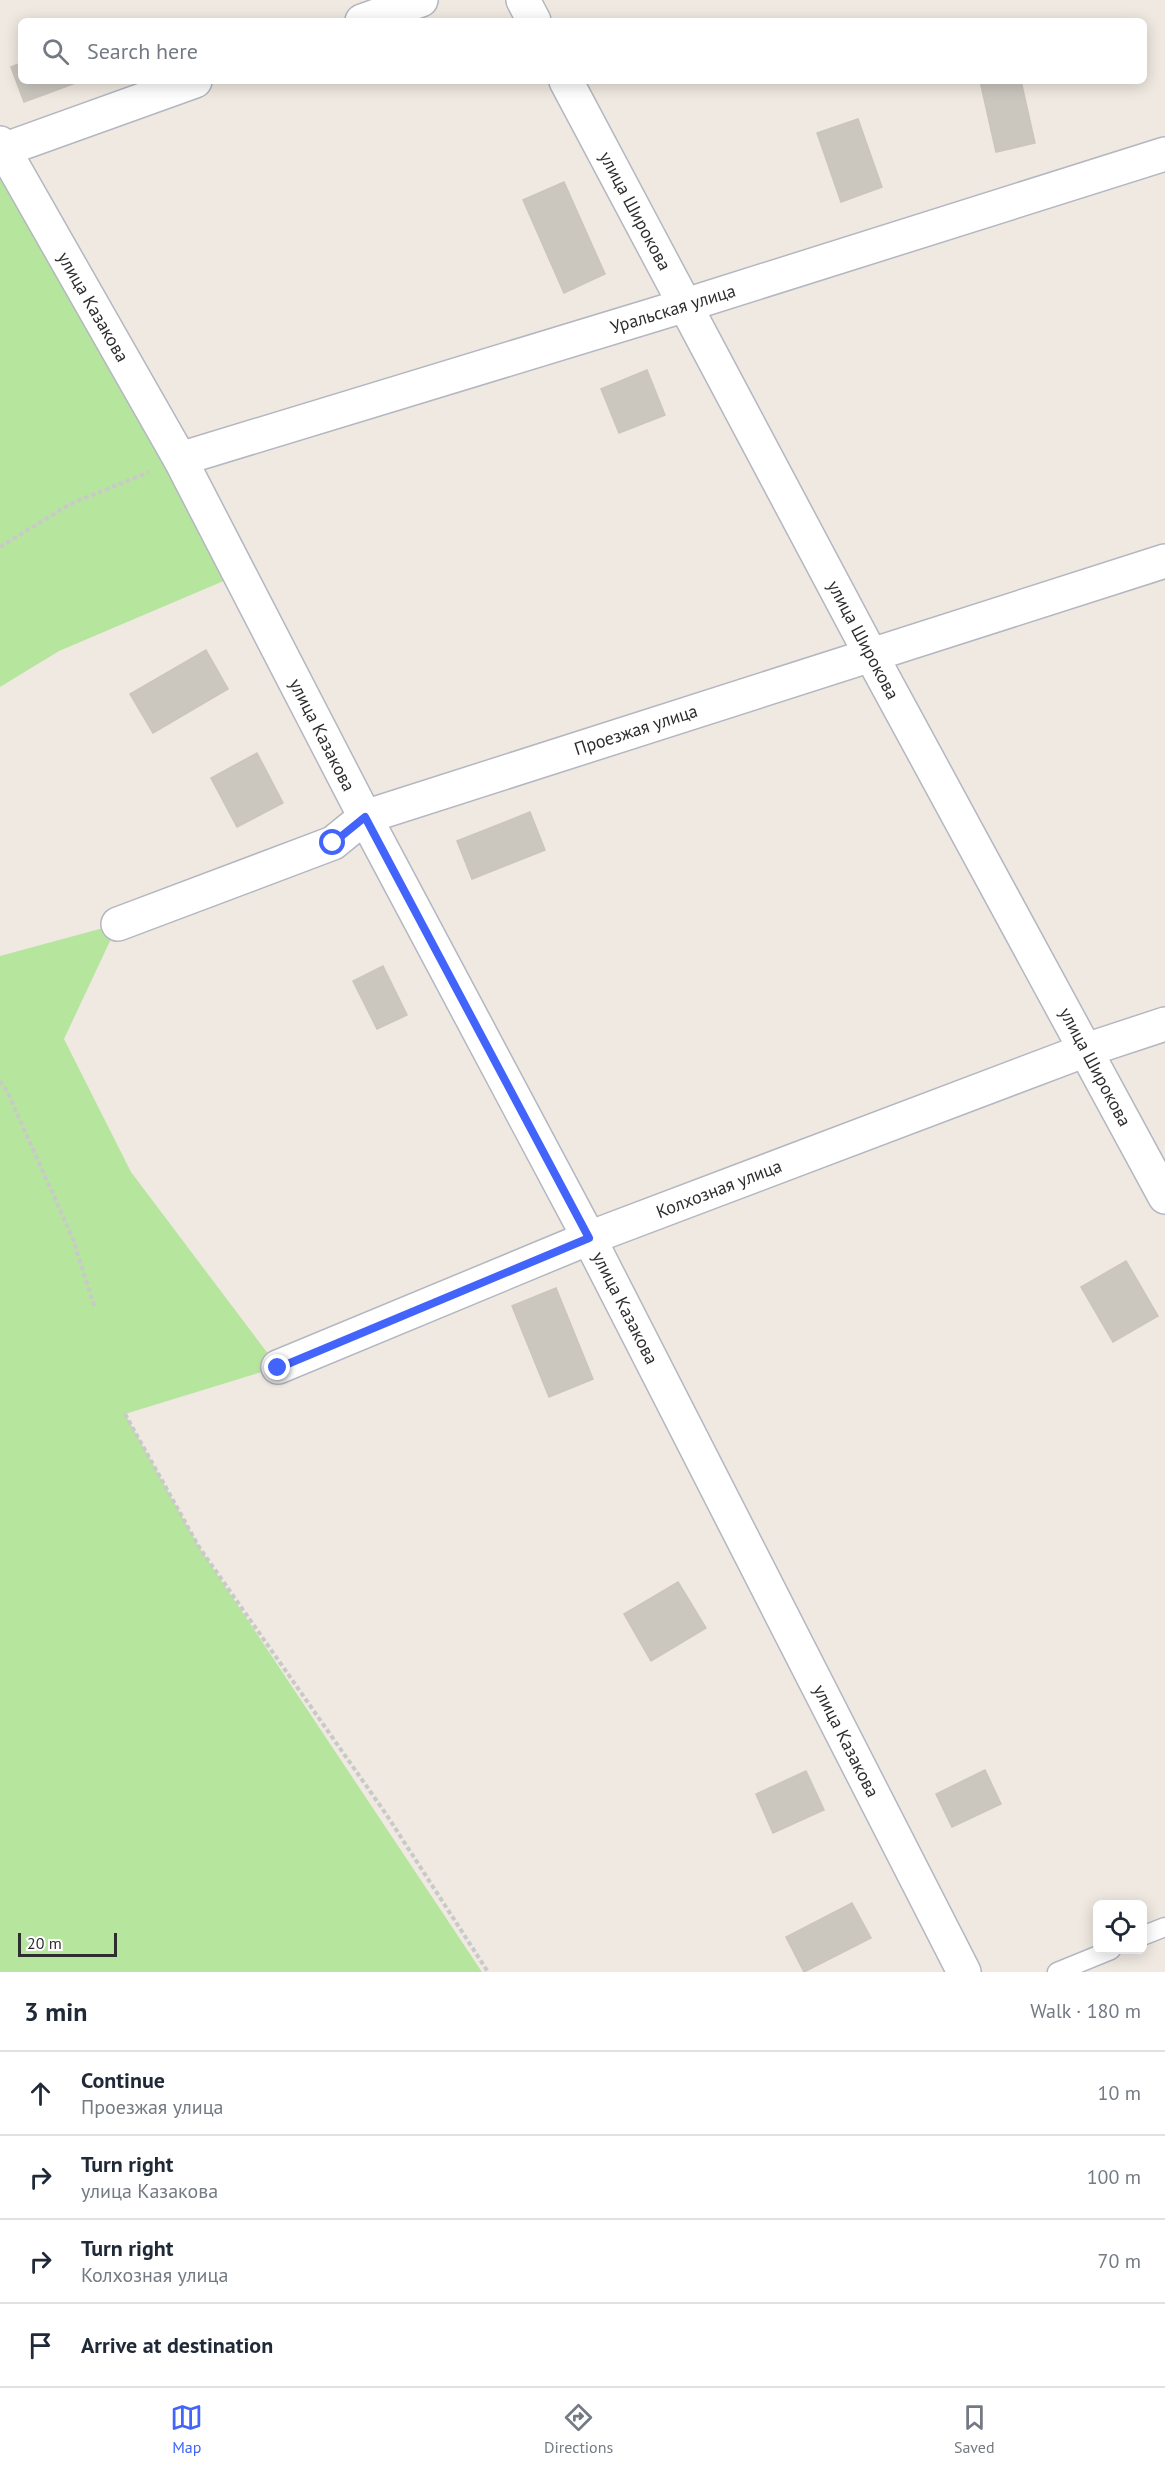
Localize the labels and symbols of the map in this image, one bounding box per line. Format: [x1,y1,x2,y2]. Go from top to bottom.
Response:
street label: улица Широкова [594,147,676,274]
street label: улица Казакова [53,248,134,366]
street label: Уральская улица [607,279,738,338]
street label: улица Широкова [822,576,904,703]
street label: улица Казакова [284,675,361,795]
street label: Проезжая улица [571,699,700,760]
route start [319,829,345,855]
street label: улица Широкова [1054,1003,1136,1130]
street label: Колхозная улица [653,1154,785,1223]
street label: улица Казакова [587,1248,664,1368]
route end [264,1354,290,1380]
street label: улица Казакова [808,1681,885,1801]
scale bar [18,1930,117,1958]

